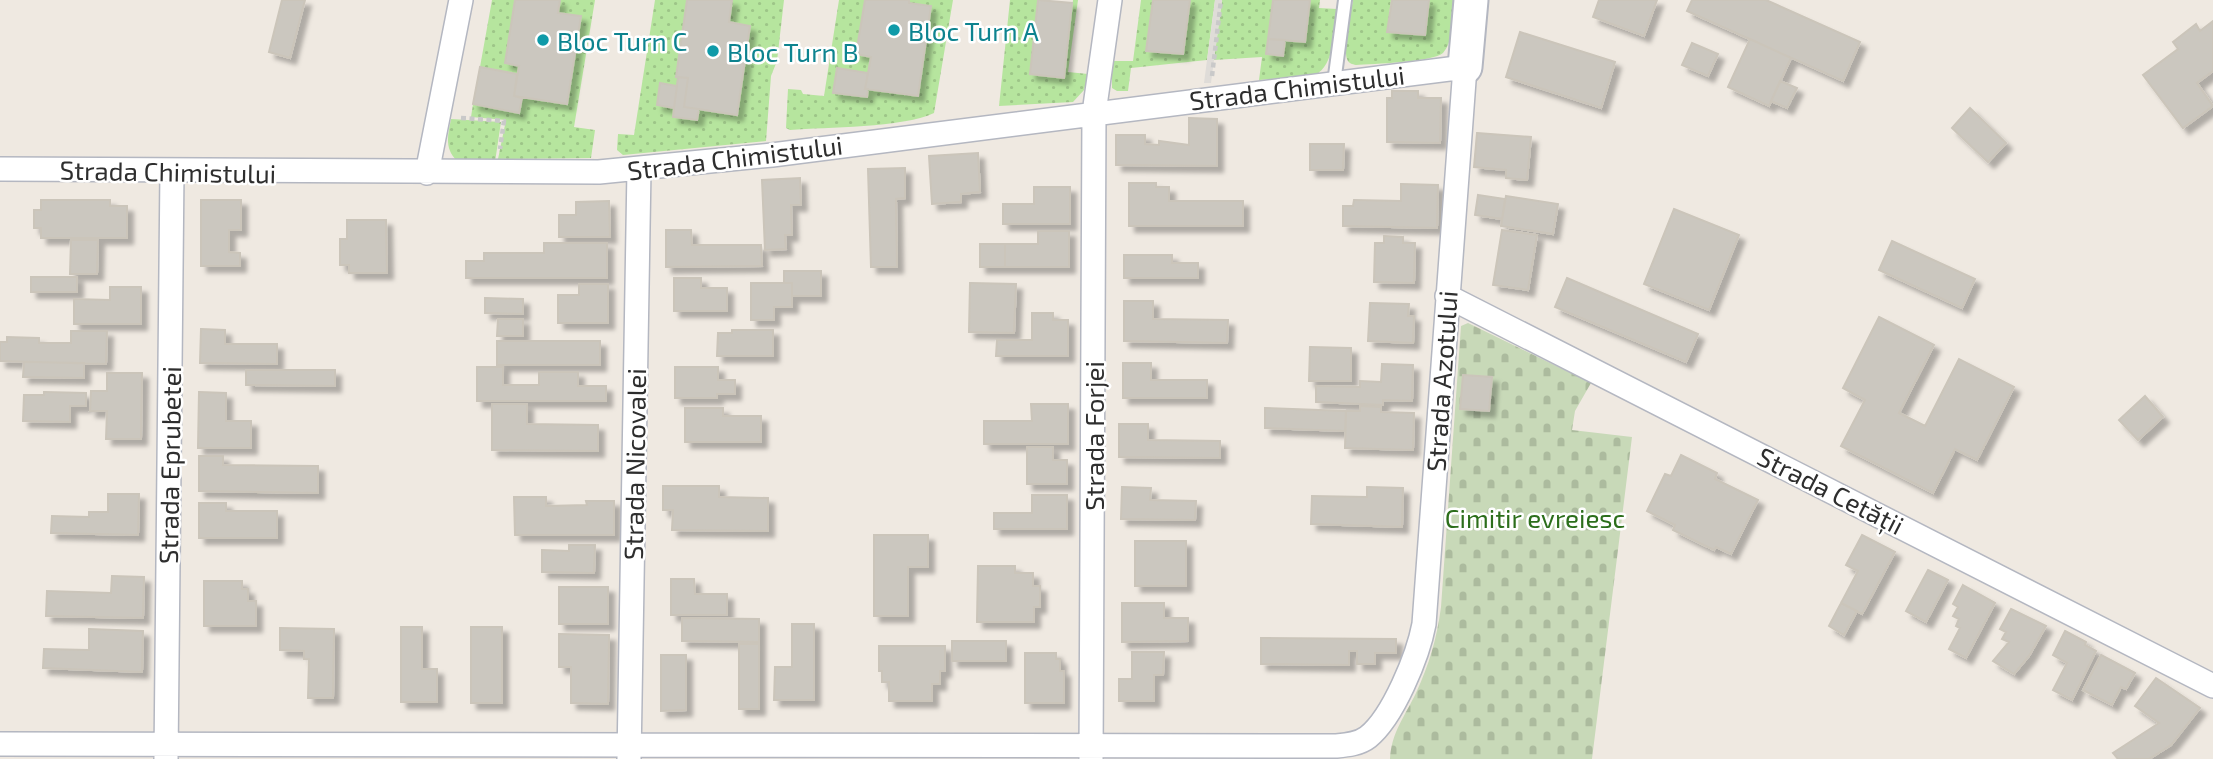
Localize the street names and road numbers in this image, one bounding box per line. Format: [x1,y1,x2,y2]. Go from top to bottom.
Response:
street label: Strada Chimistului [1188,58,1406,116]
street label: Strada Chimistului [626,128,844,186]
street label: Strada Chimistului [59,154,277,188]
street label: Strada Azotului [1419,290,1463,472]
street label: Strada Forjei [1078,361,1109,511]
street label: Strada Eprubetei [152,366,186,564]
street label: Strada Nicovalei [617,368,651,560]
street label: Strada Cetății [1752,440,1909,542]

